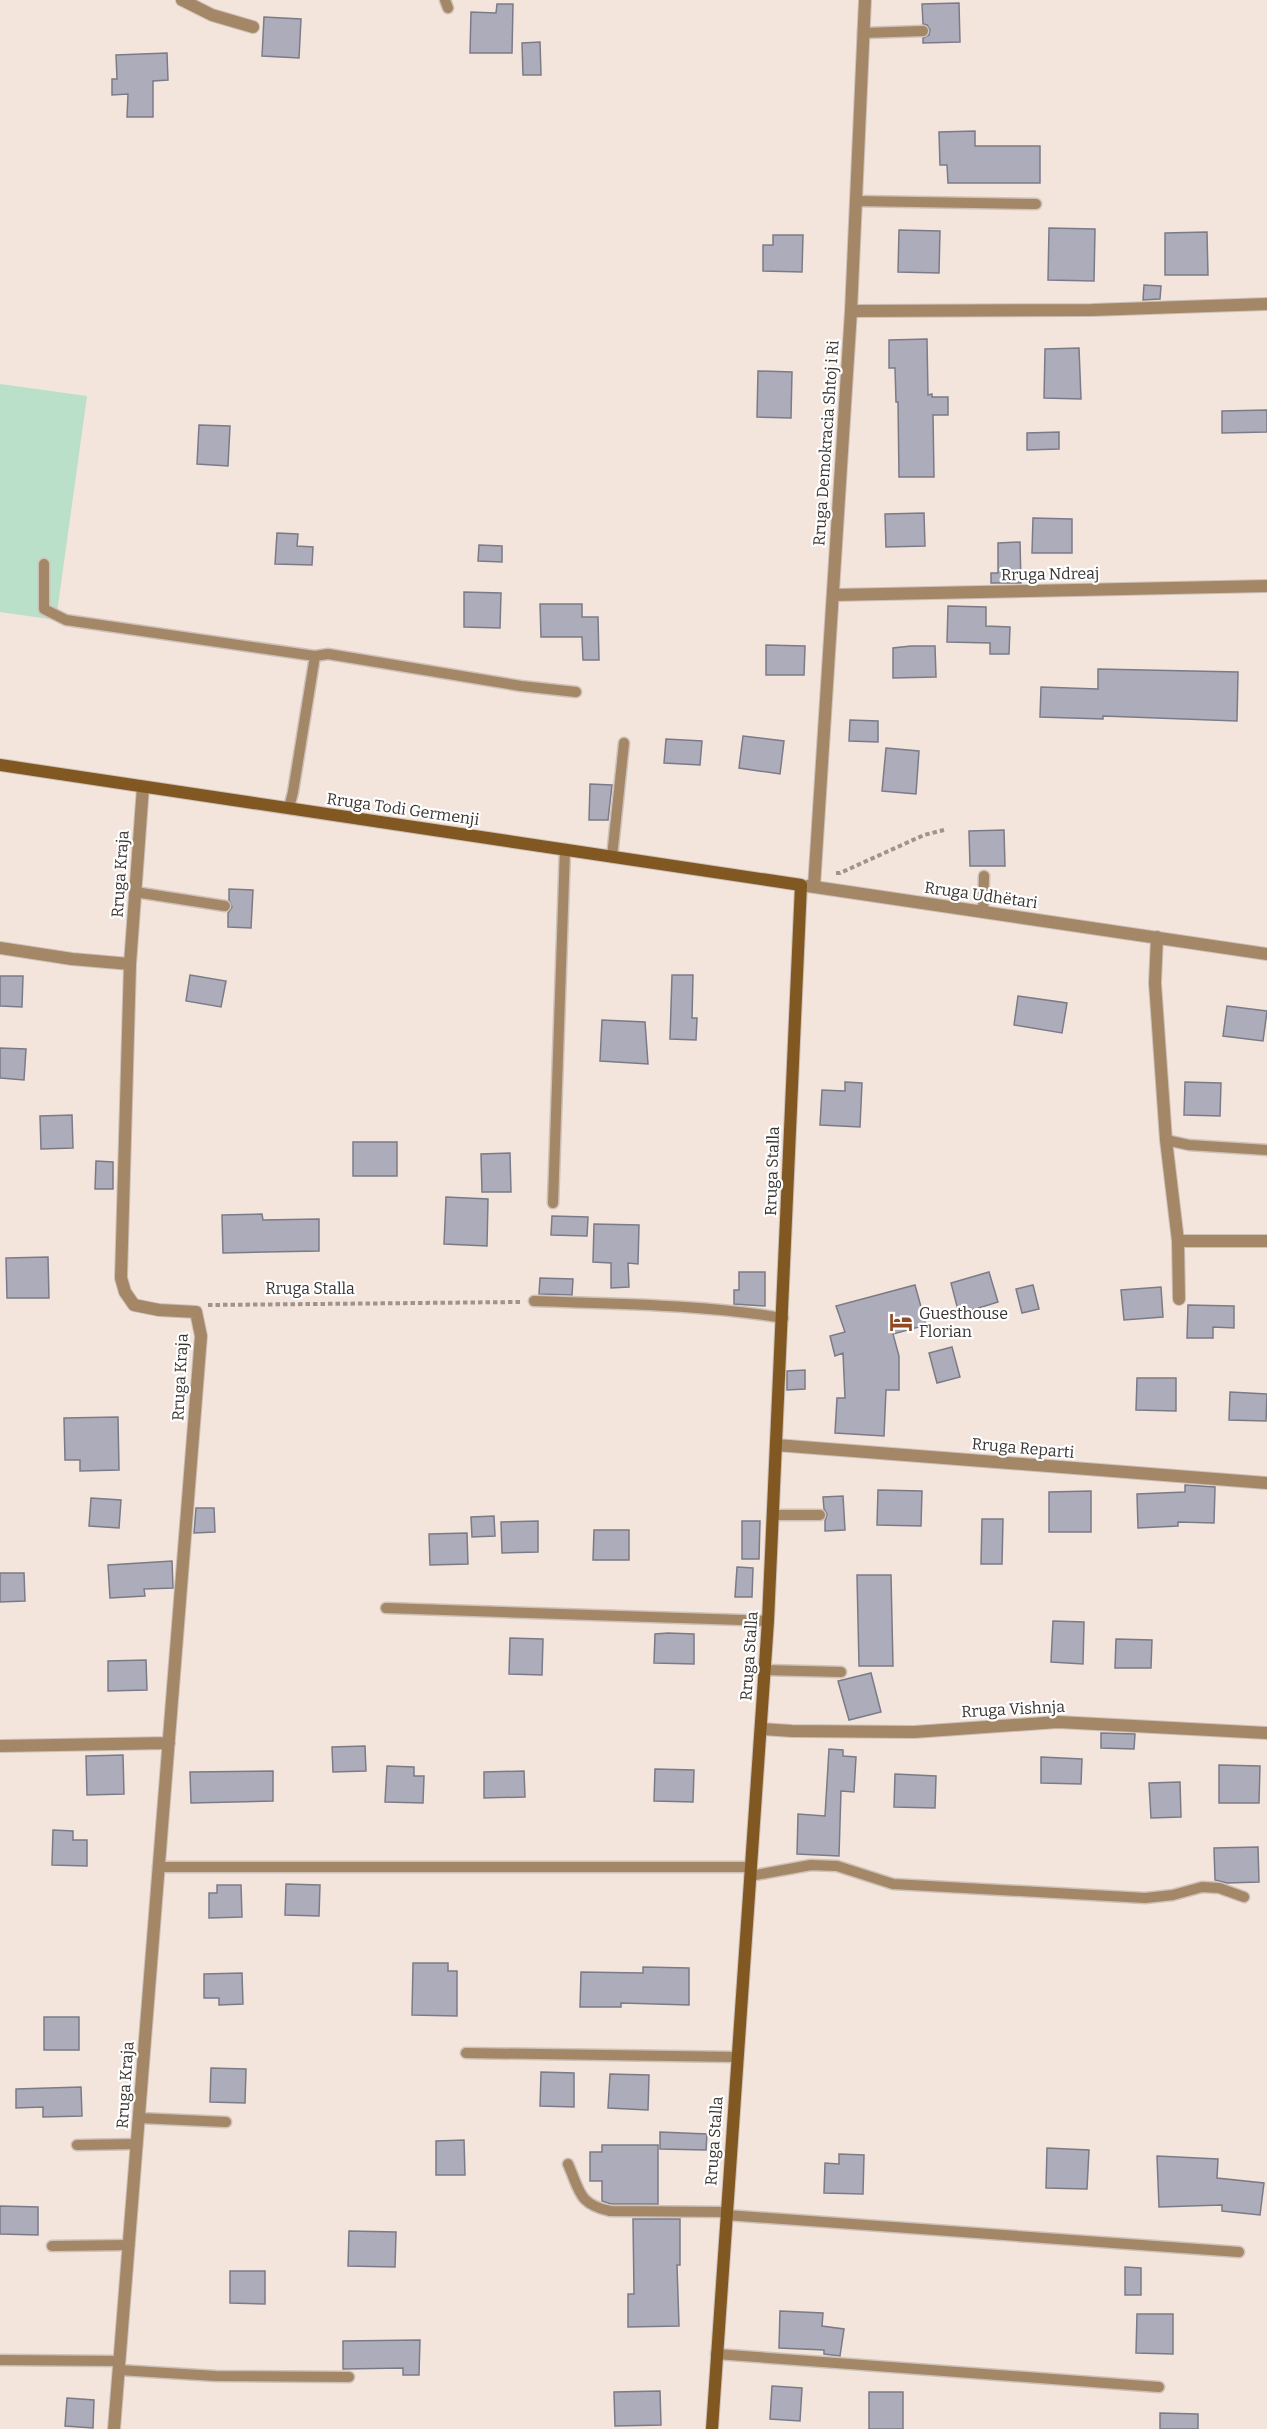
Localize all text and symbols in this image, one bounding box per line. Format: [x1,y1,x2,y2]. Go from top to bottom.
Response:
street label: Rruga Demokracia Shtoj i Ri [809,339,843,546]
street label: Rruga Ndreaj [1001,564,1099,584]
street label: Rruga Todi Germenji [326,789,481,829]
street label: Rruga Kraja [107,829,133,918]
street label: Rruga Udhëtari [923,878,1039,912]
street label: Rruga Stalla [761,1126,783,1216]
street label: Rruga Stalla [265,1279,355,1298]
place label: Guesthouse Florian [919,1304,1008,1341]
hotel icon: Guesthouse Florian [888,1309,914,1335]
street label: Rruga Kraja [168,1333,192,1421]
street label: Rruga Reparti [971,1434,1075,1462]
street label: Rruga Stalla [736,1610,762,1701]
street label: Rruga Vishnja [961,1697,1066,1721]
street label: Rruga Kraja [112,2040,138,2129]
street label: Rruga Stalla [701,2095,727,2186]

